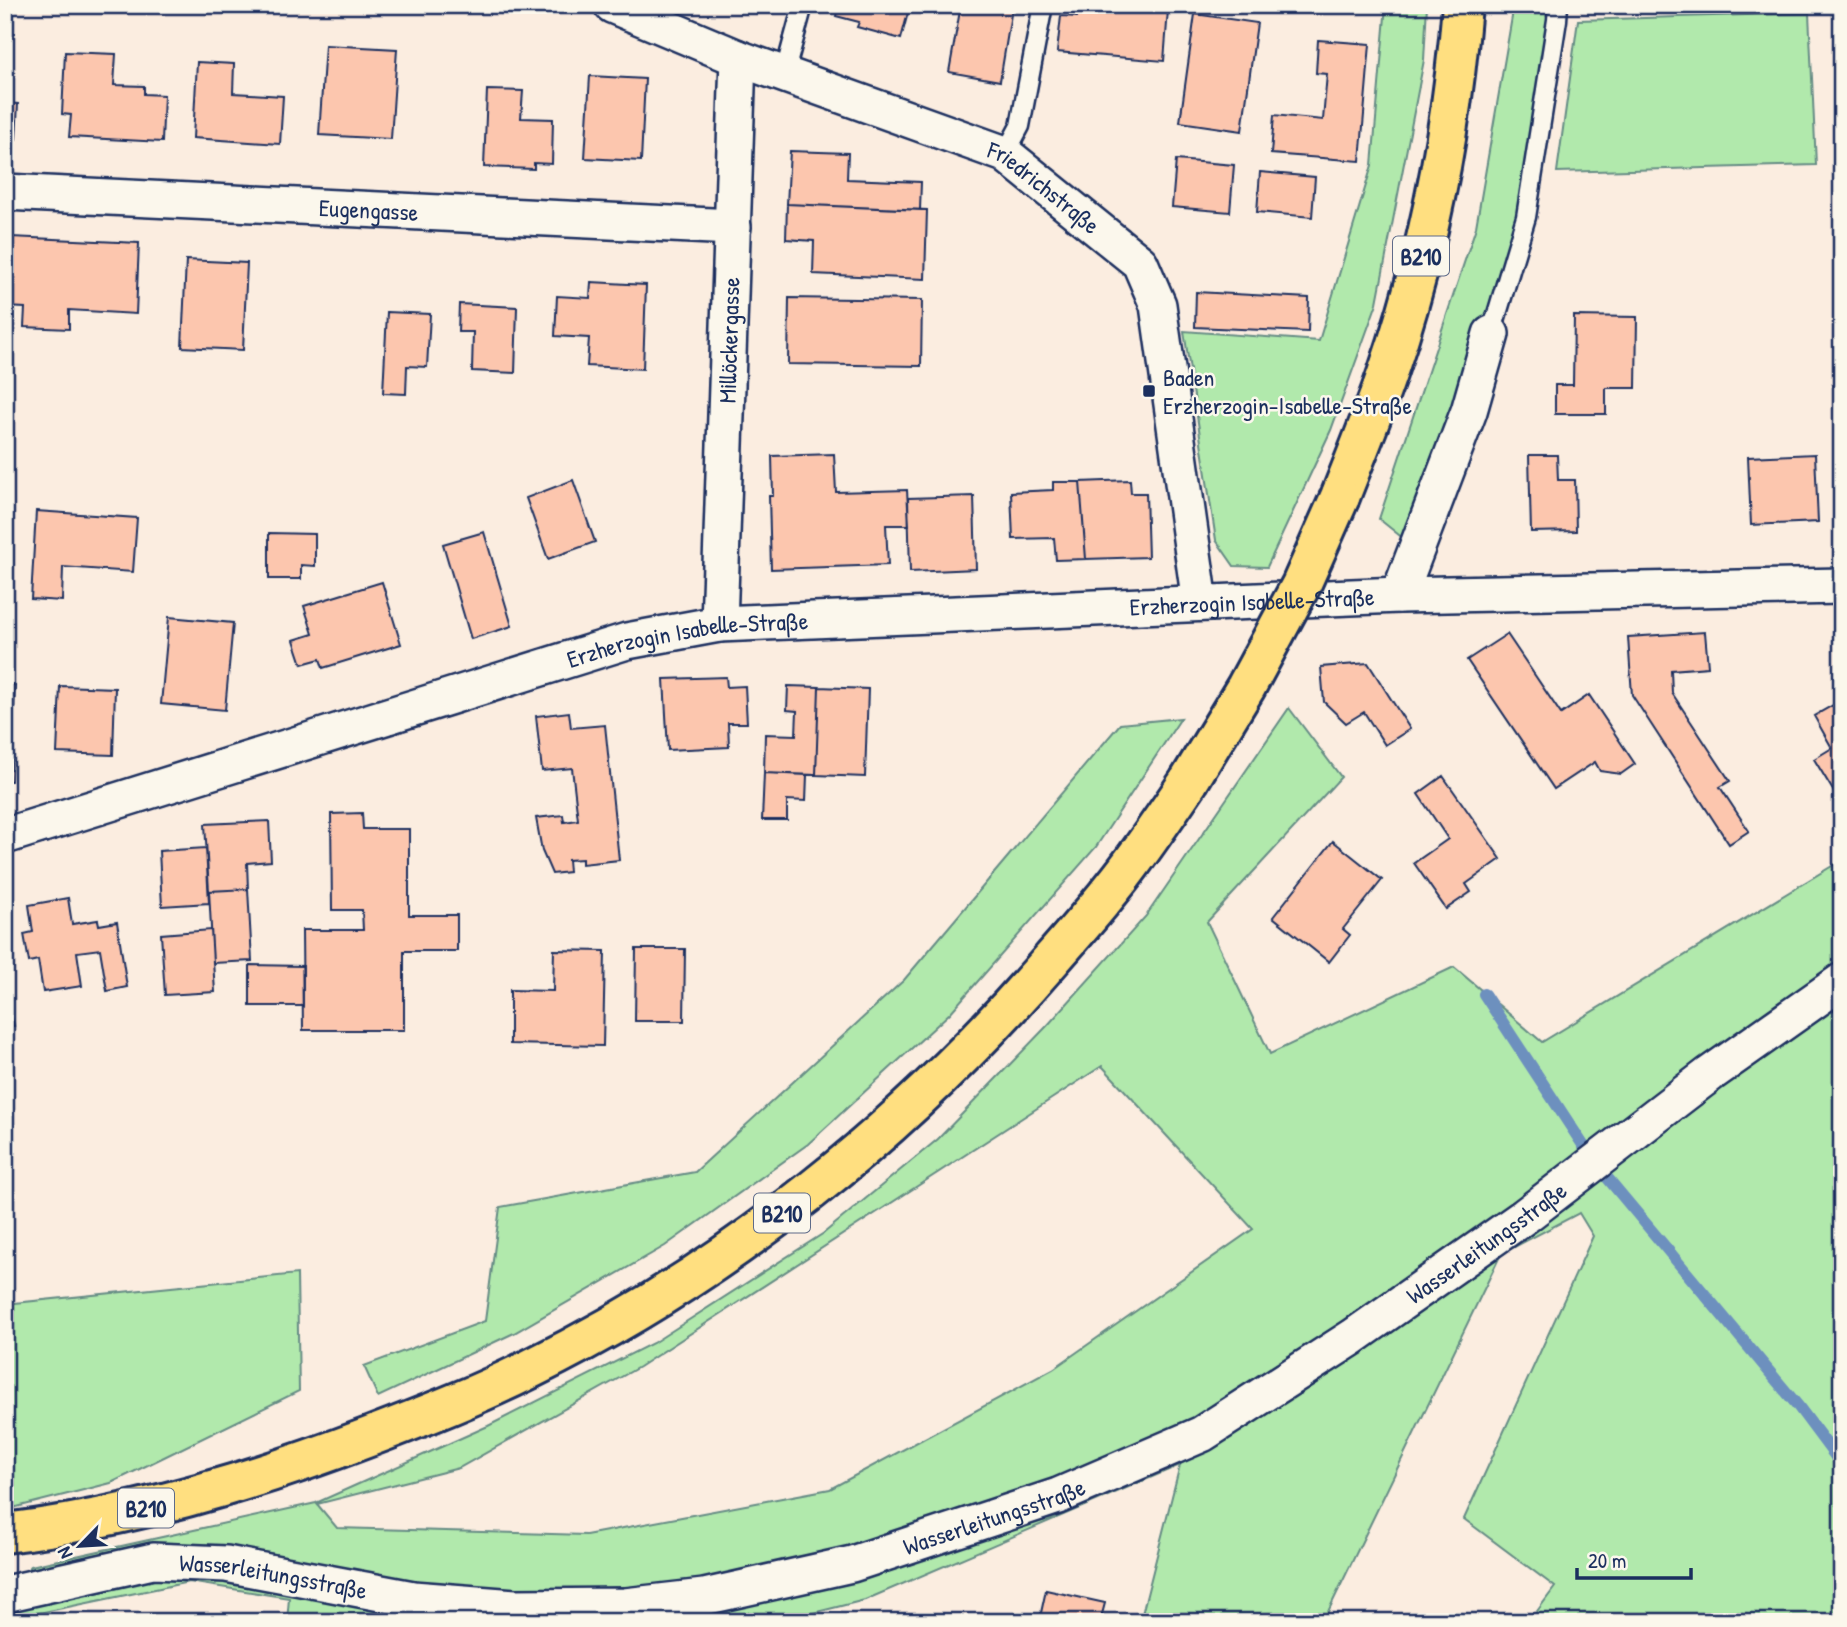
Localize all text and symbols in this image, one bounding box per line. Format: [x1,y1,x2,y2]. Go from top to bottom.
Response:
street label: Friedrichstraße [983,133,1107,241]
street label: Eugengasse [318,191,419,228]
road number: B210 [1393,236,1449,276]
street label: Millöckergasse [710,276,747,404]
place label: Baden Erzherzogin-Isabelle-Straße [1163,361,1412,421]
marker: Baden Erzherzogin-Isabelle-Straße [1141,383,1157,399]
street label: Erzherzogin Isabelle-Straße [1129,580,1376,622]
street label: Erzherzogin Isabelle-Straße [563,604,809,675]
street label: Wasserleitungsstraße [1400,1174,1573,1311]
road number: B210 [754,1194,810,1232]
street label: Wasserleitungsstraße [899,1470,1090,1562]
road number: B210 [118,1488,174,1527]
north arrow [46,1512,116,1582]
scale bar [1577,1536,1691,1580]
text: N [51,1543,79,1563]
street label: Wasserleitungsstraße [179,1546,370,1606]
text: 20 m [1588,1546,1626,1575]

